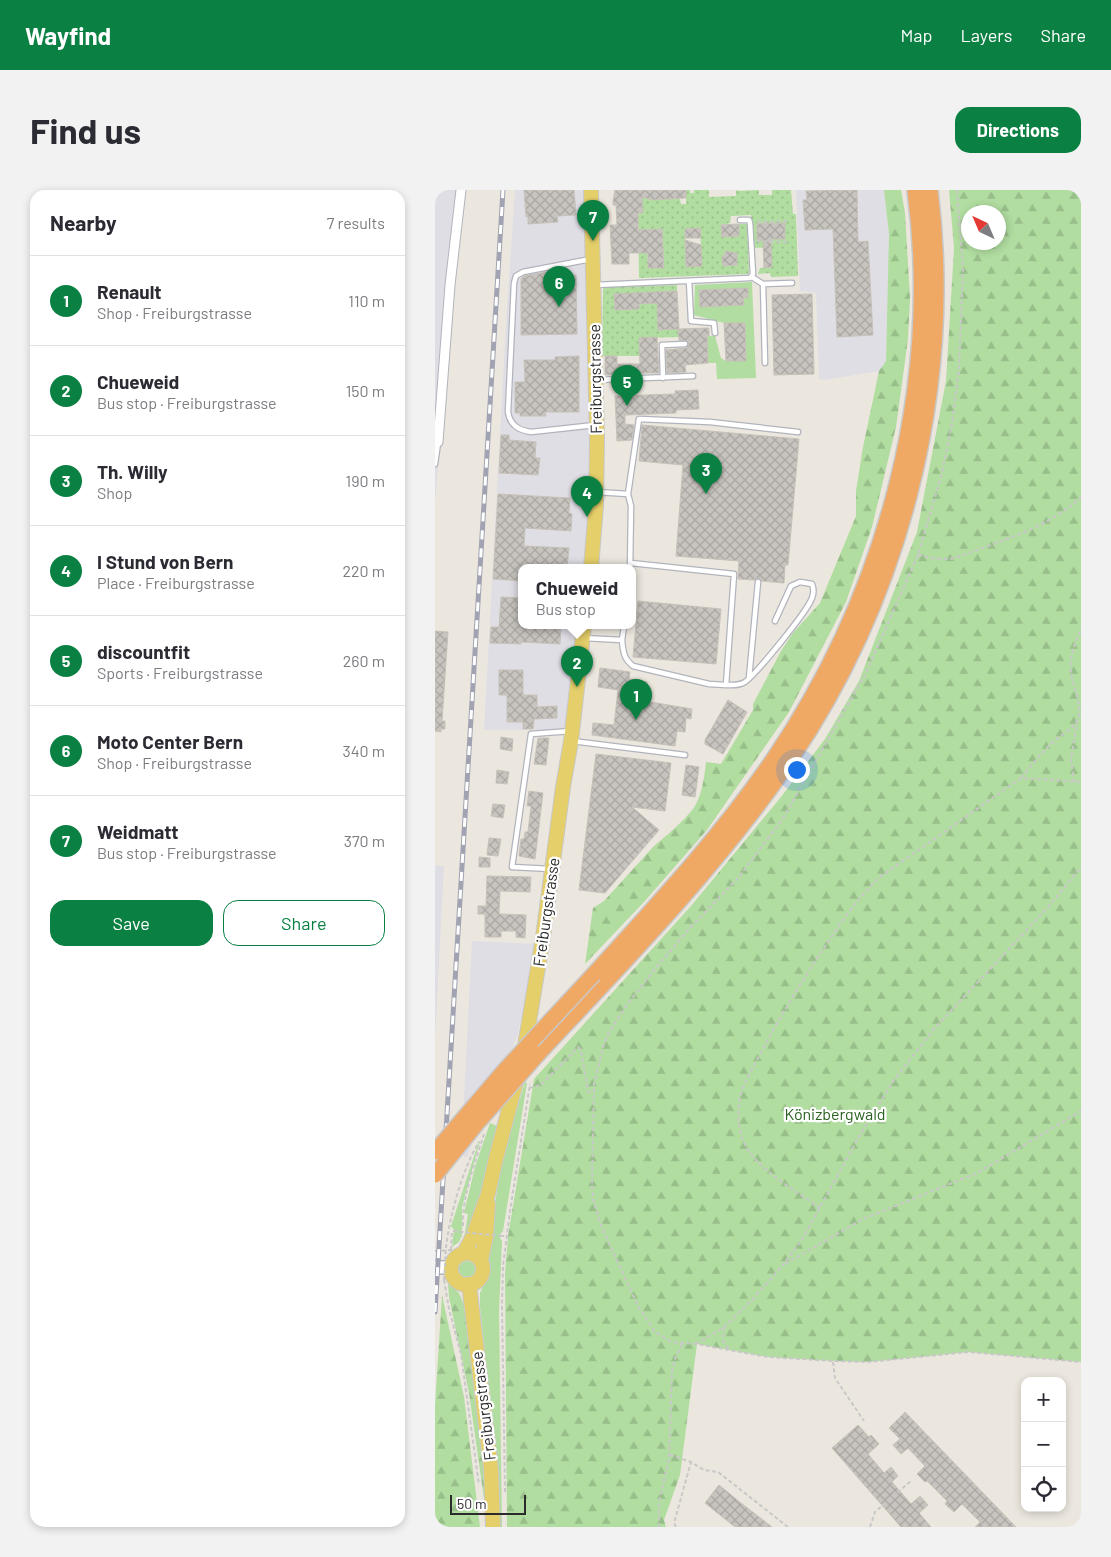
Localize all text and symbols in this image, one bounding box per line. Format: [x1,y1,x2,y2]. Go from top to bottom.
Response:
text: Wayfind [25,21,111,50]
text: Map [900,24,932,46]
text: Layers [960,24,1013,46]
text: Share [1041,24,1086,46]
button: Directions [955,107,1081,153]
text: Find us [30,109,141,151]
pin: 7 [577,200,609,241]
north arrow [961,205,1006,250]
text: Nearby [50,210,116,235]
text: 7 results [327,213,385,232]
pin: 6 [543,266,575,307]
text: Renault [97,280,162,303]
text: 1 [63,291,69,310]
text: 110 m [348,291,385,310]
text: Shop · Freiburgstrasse [97,303,252,322]
street label: Freiburgstrasse [584,324,605,434]
pin: 5 [611,365,643,406]
text: Chueweid [97,370,179,393]
text: 2 [62,381,70,400]
text: 150 m [346,381,385,400]
text: Bus stop · Freiburgstrasse [97,393,277,412]
pin: 3 [690,453,722,494]
text: Th. Willy [97,460,168,483]
text: 3 [62,471,70,490]
text: 190 m [346,471,385,490]
pin: 4 [571,476,603,517]
text: Shop [97,483,132,502]
text: I Stund von Bern [97,550,233,573]
text: 4 [61,561,71,580]
text: 220 m [342,561,385,580]
popup [518,564,636,629]
text: Place · Freiburgstrasse [97,573,255,592]
text: Chueweid [536,576,618,599]
text: Bus stop [536,599,596,618]
text: discountfit [97,640,190,663]
pin: 2 [561,646,593,687]
text: 5 [62,651,70,670]
text: 260 m [343,651,385,670]
text: Sports · Freiburgstrasse [97,663,263,682]
pin: 1 [620,679,652,720]
text: Moto Center Bern [97,730,243,753]
text: 6 [62,741,70,760]
text: 340 m [342,741,385,760]
text: Shop · Freiburgstrasse [97,753,252,772]
your location [784,757,810,783]
text: Weidmatt [97,820,179,843]
text: 7 [62,831,70,850]
text: 370 m [344,831,385,850]
text: Bus stop · Freiburgstrasse [97,843,277,862]
street label: Freiburgstrasse [528,856,563,968]
button: Save [50,900,213,946]
button: Share [223,900,385,946]
park label: Könizbergwald [784,1104,886,1123]
street label: Freiburgstrasse [466,1350,499,1462]
map controls [1021,1377,1066,1512]
button: + [1021,1377,1066,1422]
button: − [1021,1422,1066,1467]
button: locate [1021,1467,1066,1512]
scale bar [450,1492,526,1515]
text: 50 m [457,1495,486,1512]

